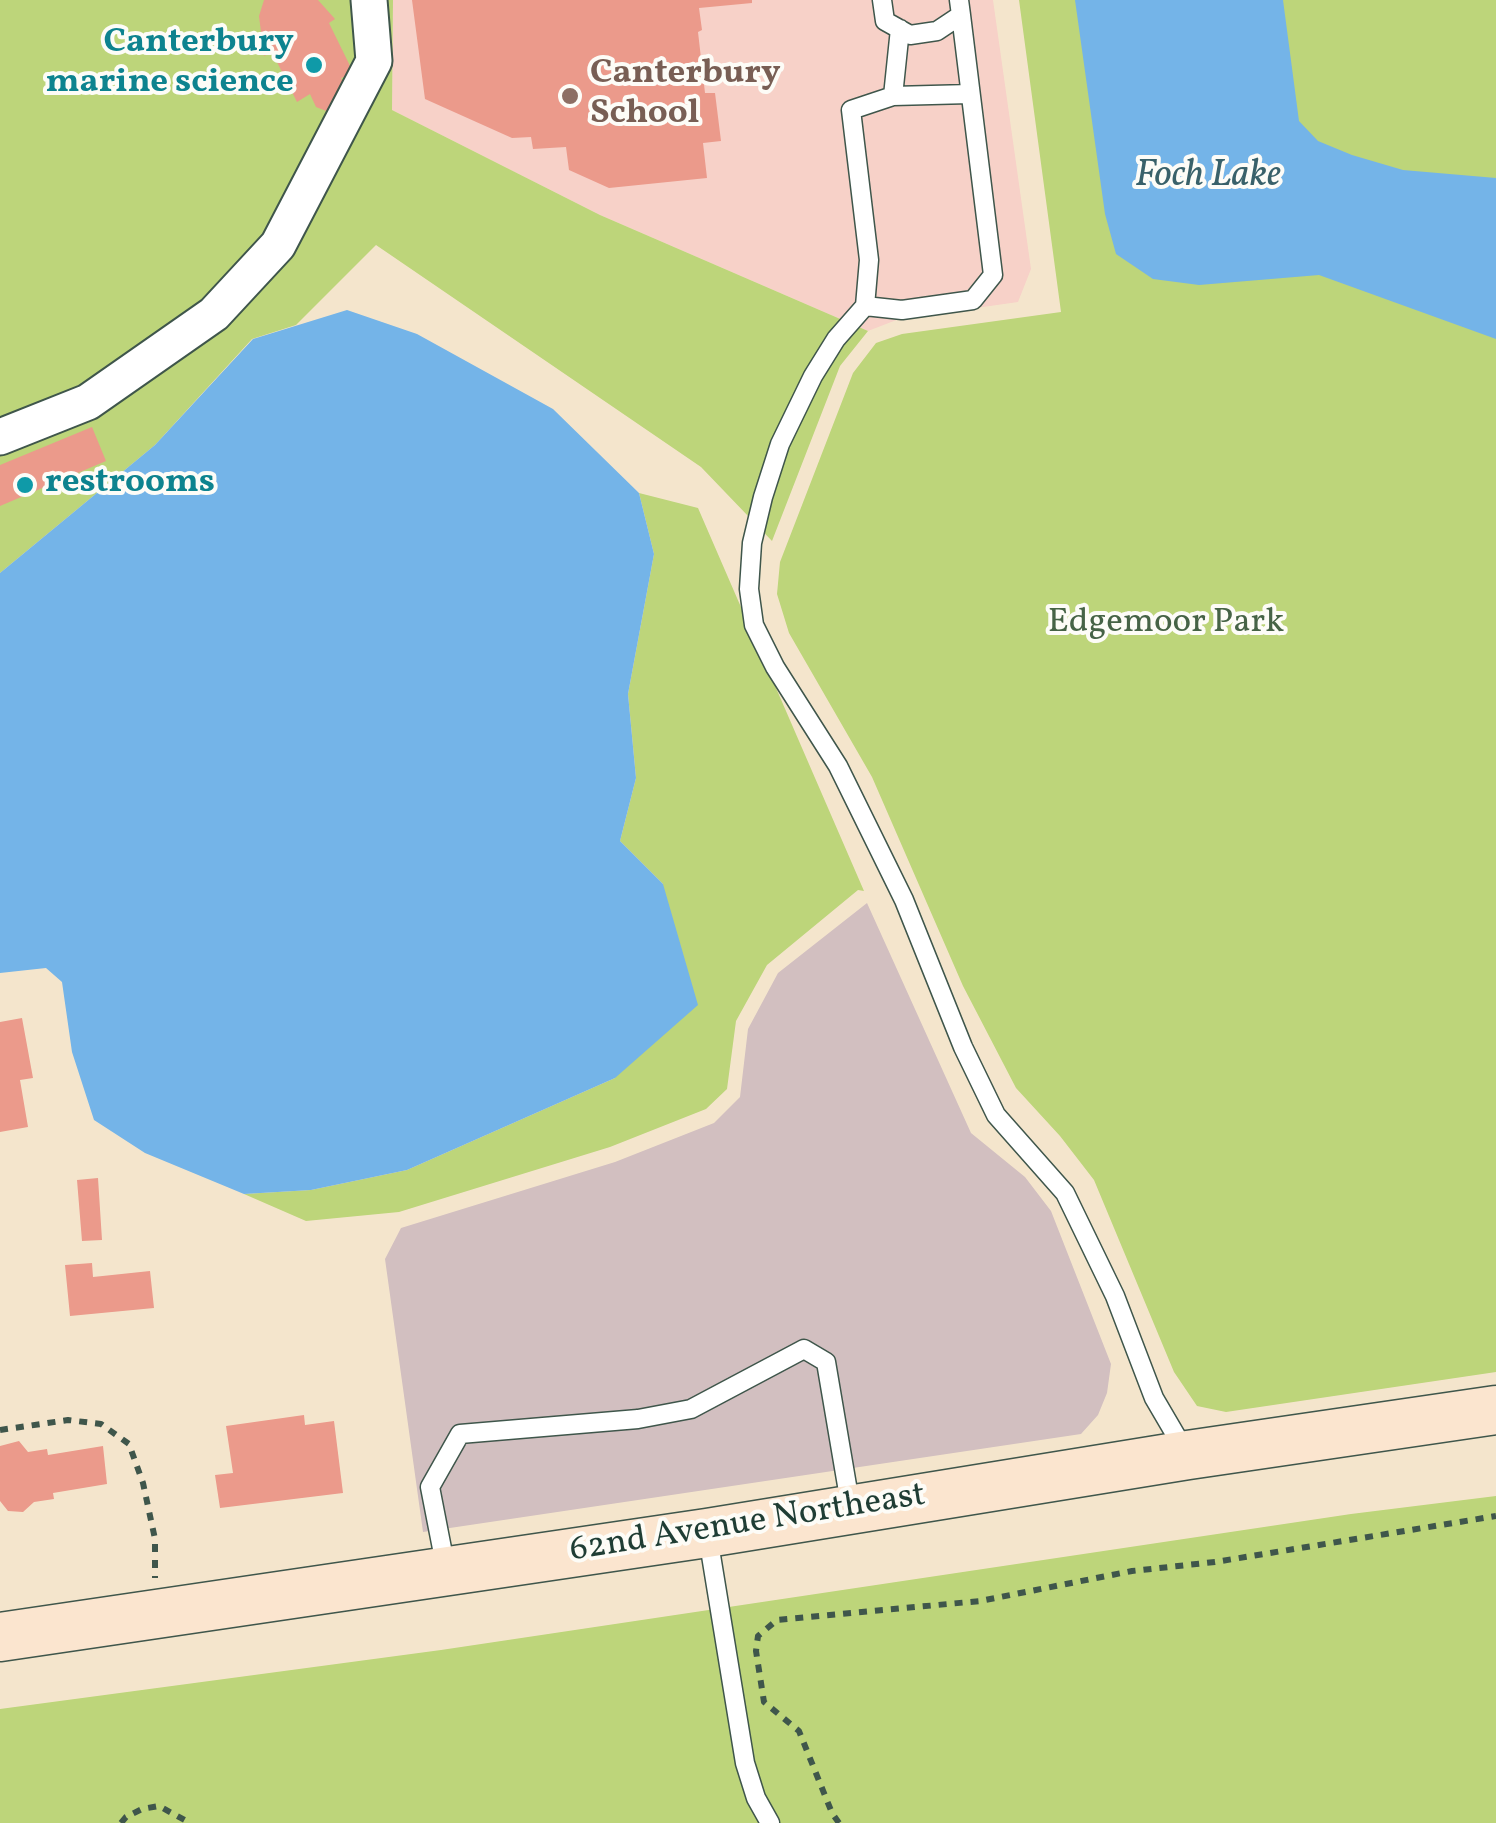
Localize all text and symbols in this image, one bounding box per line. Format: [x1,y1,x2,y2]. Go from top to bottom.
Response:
place label: Canterbury marine science [46,24,294,106]
marker: Canterbury marine science [303,54,325,76]
place label: Canterbury School [590,55,781,137]
marker: Canterbury School [559,85,581,107]
water label: Foch Lake [1135,155,1281,201]
place label: restrooms [45,464,215,506]
marker: restrooms [14,474,36,496]
park label: Edgemoor Park [1048,604,1284,646]
street label: 62nd Avenue Northeast [567,1476,929,1574]

